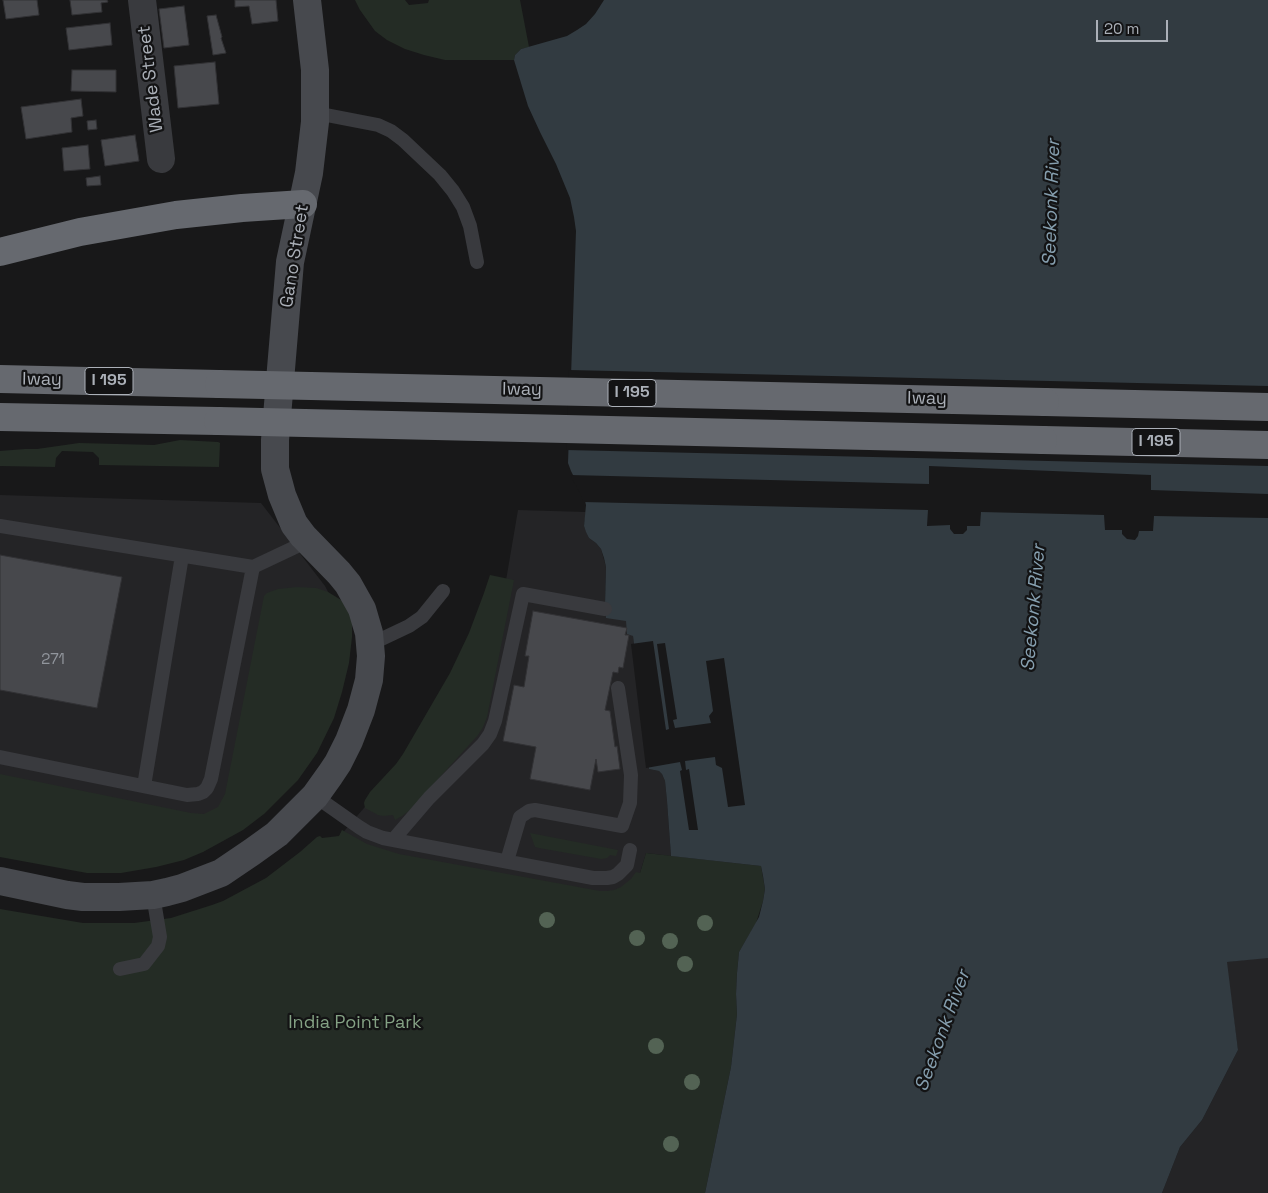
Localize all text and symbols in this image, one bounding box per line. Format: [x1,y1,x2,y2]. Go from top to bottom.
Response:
scale bar [1098,10,1170,42]
text: 20 m [1104,19,1139,38]
street label: Wade Street [134,24,168,134]
water label: Seekonk River [1038,139,1066,267]
street label: Gano Street [276,203,314,309]
road number: I 195 [85,368,133,394]
street label: Iway [22,369,62,391]
street label: Iway [502,379,542,401]
road number: I 195 [608,379,656,406]
street label: Iway [907,388,947,410]
road number: I 195 [1132,428,1180,456]
water label: Seekonk River [1017,544,1051,672]
house number: 271 [41,651,65,669]
water label: Seekonk River [911,967,975,1095]
park label: India Point Park [288,1012,422,1034]

